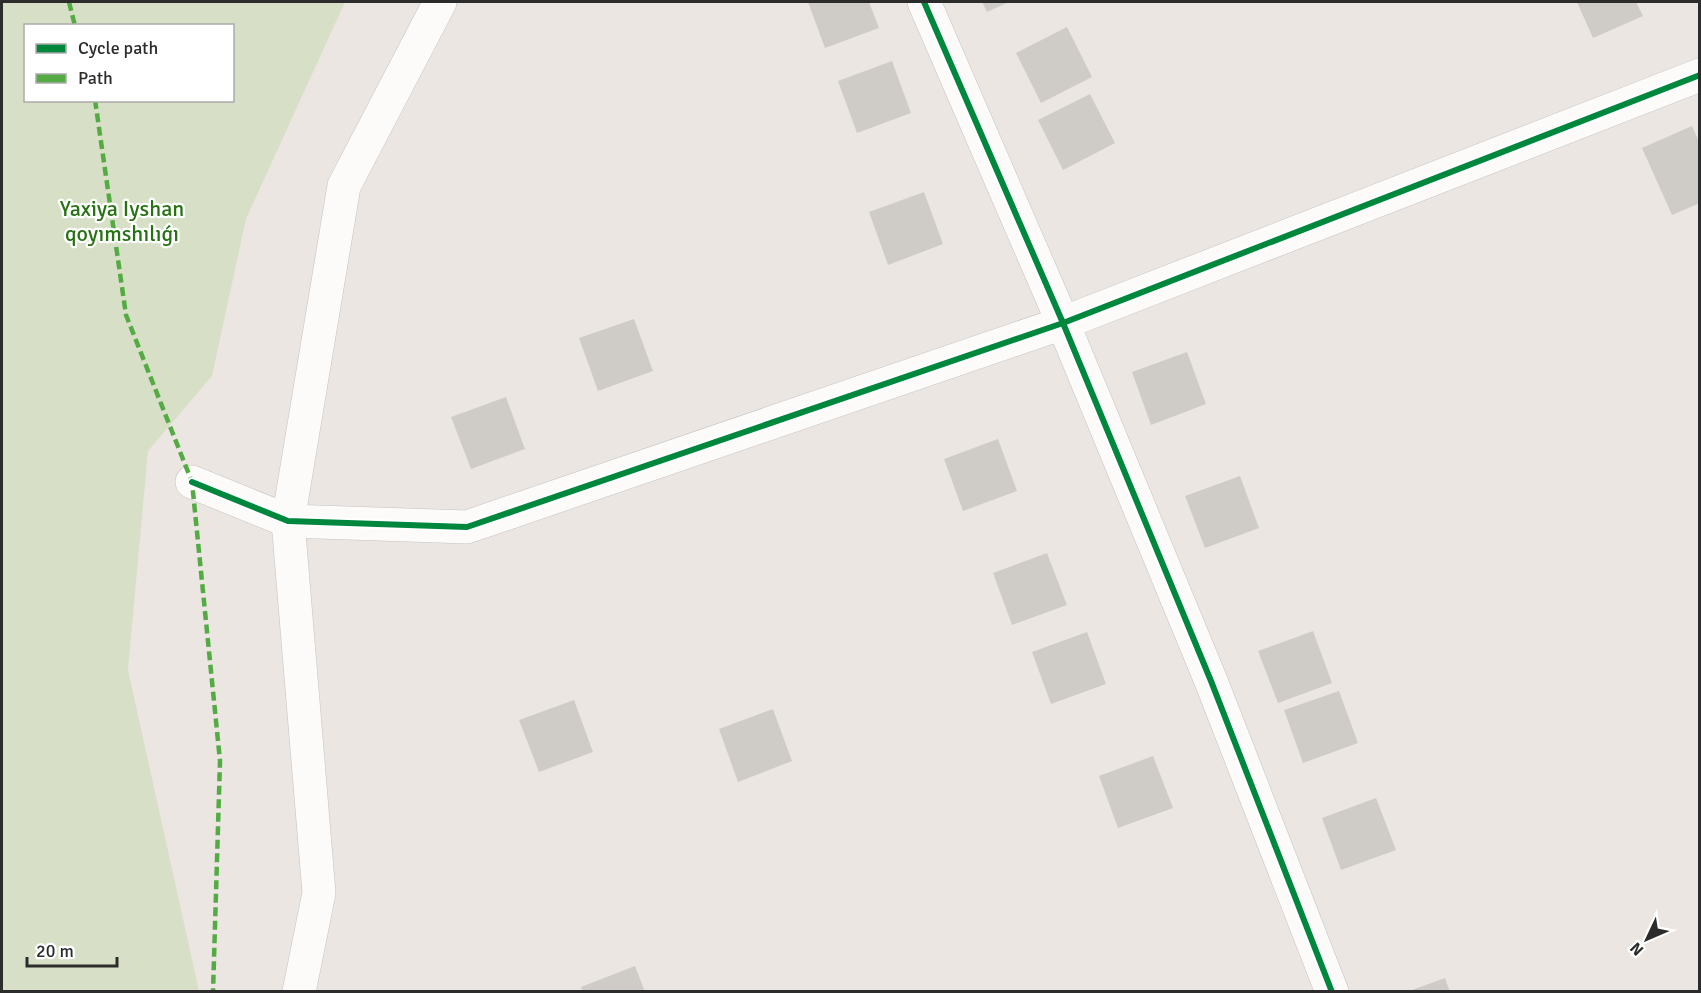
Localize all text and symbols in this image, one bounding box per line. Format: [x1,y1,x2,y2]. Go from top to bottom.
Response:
legend [24,24,234,102]
text: Cycle path [78,37,158,59]
text: Path [78,67,113,89]
park label: Yaxiya Iyshan qoyımshılıǵı [60,195,184,247]
north arrow [1617,909,1677,969]
scale bar [27,930,117,968]
text: N [1626,938,1648,960]
text: 20 m [36,940,74,962]

